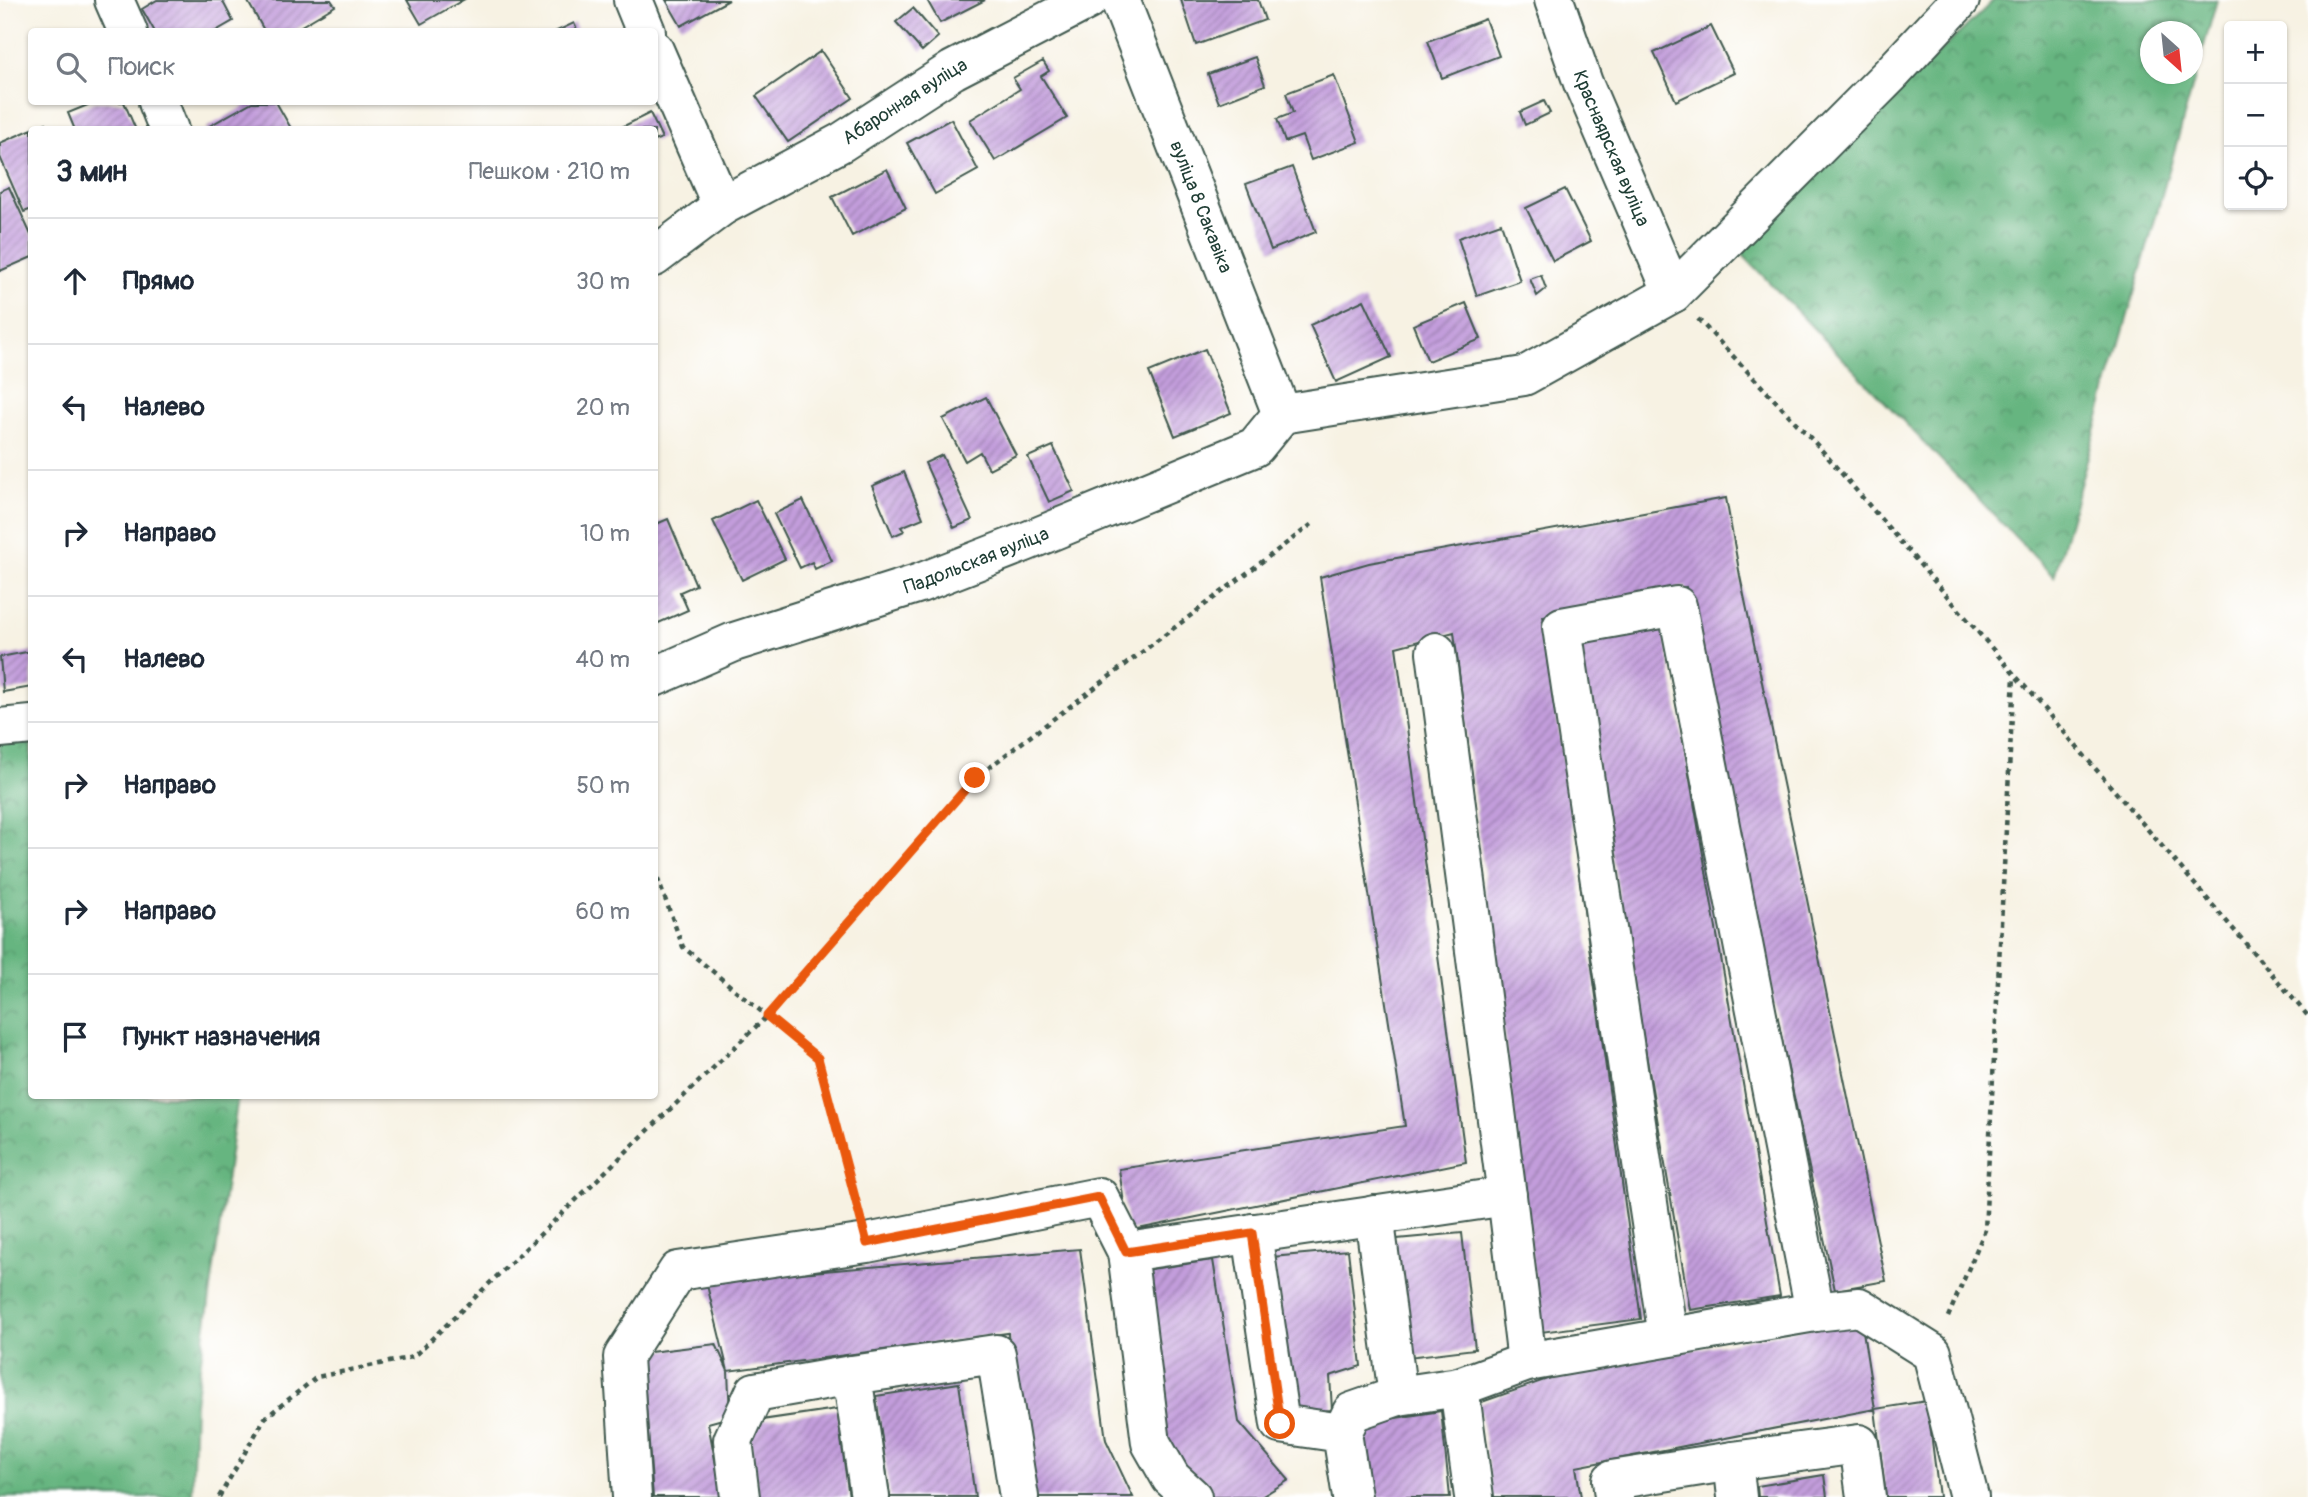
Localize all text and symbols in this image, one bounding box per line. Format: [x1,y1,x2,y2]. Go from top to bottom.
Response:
north arrow [2140,21,2203,84]
map controls [2224,21,2287,210]
button: + [2224,21,2287,84]
search box [28,28,658,105]
icon: search [52,48,90,86]
text: Поиск [108,51,176,83]
street label: Абаронная вуліца [838,53,972,150]
street label: Краснаярская вуліца [1567,67,1655,230]
button: − [2224,84,2287,147]
street label: вуліца 8 Сакавіка [1164,137,1238,276]
button: locate [2224,147,2287,210]
text: 3 мин [56,153,127,190]
text: Пешком · 210 m [469,157,630,186]
icon: ahead [56,262,94,300]
text: Прямо [123,265,194,297]
text: 30 m [576,267,630,296]
icon: left [56,388,94,426]
text: Налево [123,391,205,423]
text: 20 m [576,393,630,422]
icon: right [56,514,94,552]
text: Направо [123,517,216,549]
text: 10 m [580,519,630,548]
street label: Падольская вуліца [901,521,1052,599]
icon: left [56,640,94,678]
text: Налево [123,643,205,675]
text: 40 m [576,645,630,674]
route end [959,762,990,793]
icon: right [56,766,94,804]
text: Направо [123,769,216,801]
text: 50 m [576,771,630,800]
icon: right [56,892,94,930]
text: Направо [123,895,216,927]
text: 60 m [575,897,630,926]
icon: arrive [56,1018,94,1056]
text: Пункт назначения [123,1021,320,1053]
route start [1264,1408,1295,1439]

